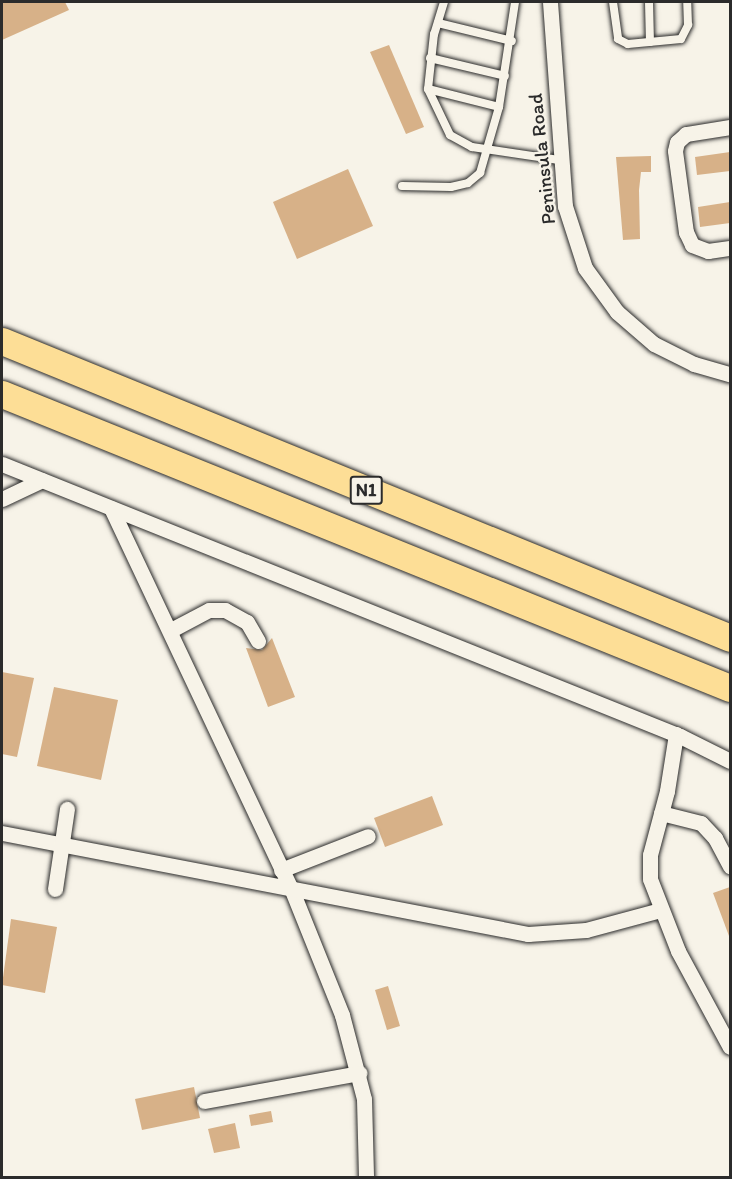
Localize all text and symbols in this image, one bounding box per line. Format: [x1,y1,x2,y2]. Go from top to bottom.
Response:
street label: Peninsula Road [523,92,561,226]
road number: N1 [350,475,382,505]

